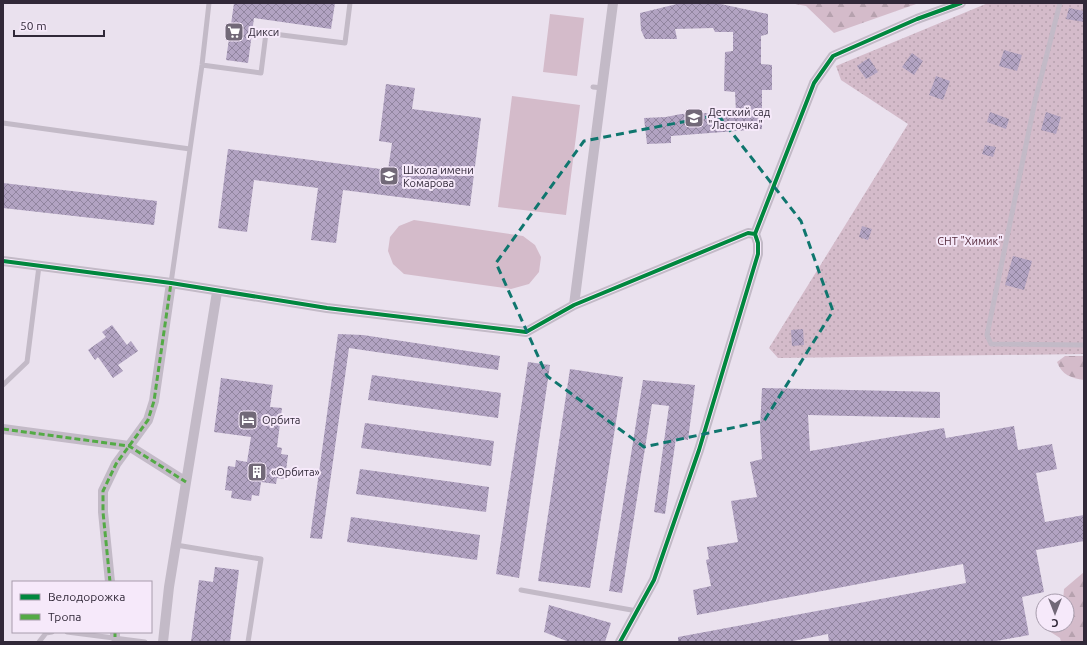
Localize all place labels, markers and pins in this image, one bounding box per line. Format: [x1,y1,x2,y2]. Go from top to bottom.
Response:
supermarket icon: Дикси [223,21,245,43]
place label: Дикси [248,26,279,38]
place label: Детский сад "Ласточка" [708,106,771,131]
school or university icon: Детский сад "Ласточка" [683,107,705,129]
place label: Школа имени Комарова [403,164,474,189]
school or university icon: Школа имени Комарова [378,165,400,187]
hotel icon: Орбита [237,409,259,431]
place label: Орбита [262,414,300,426]
building icon: «Орбита» [246,461,268,483]
place label: «Орбита» [271,466,320,478]

